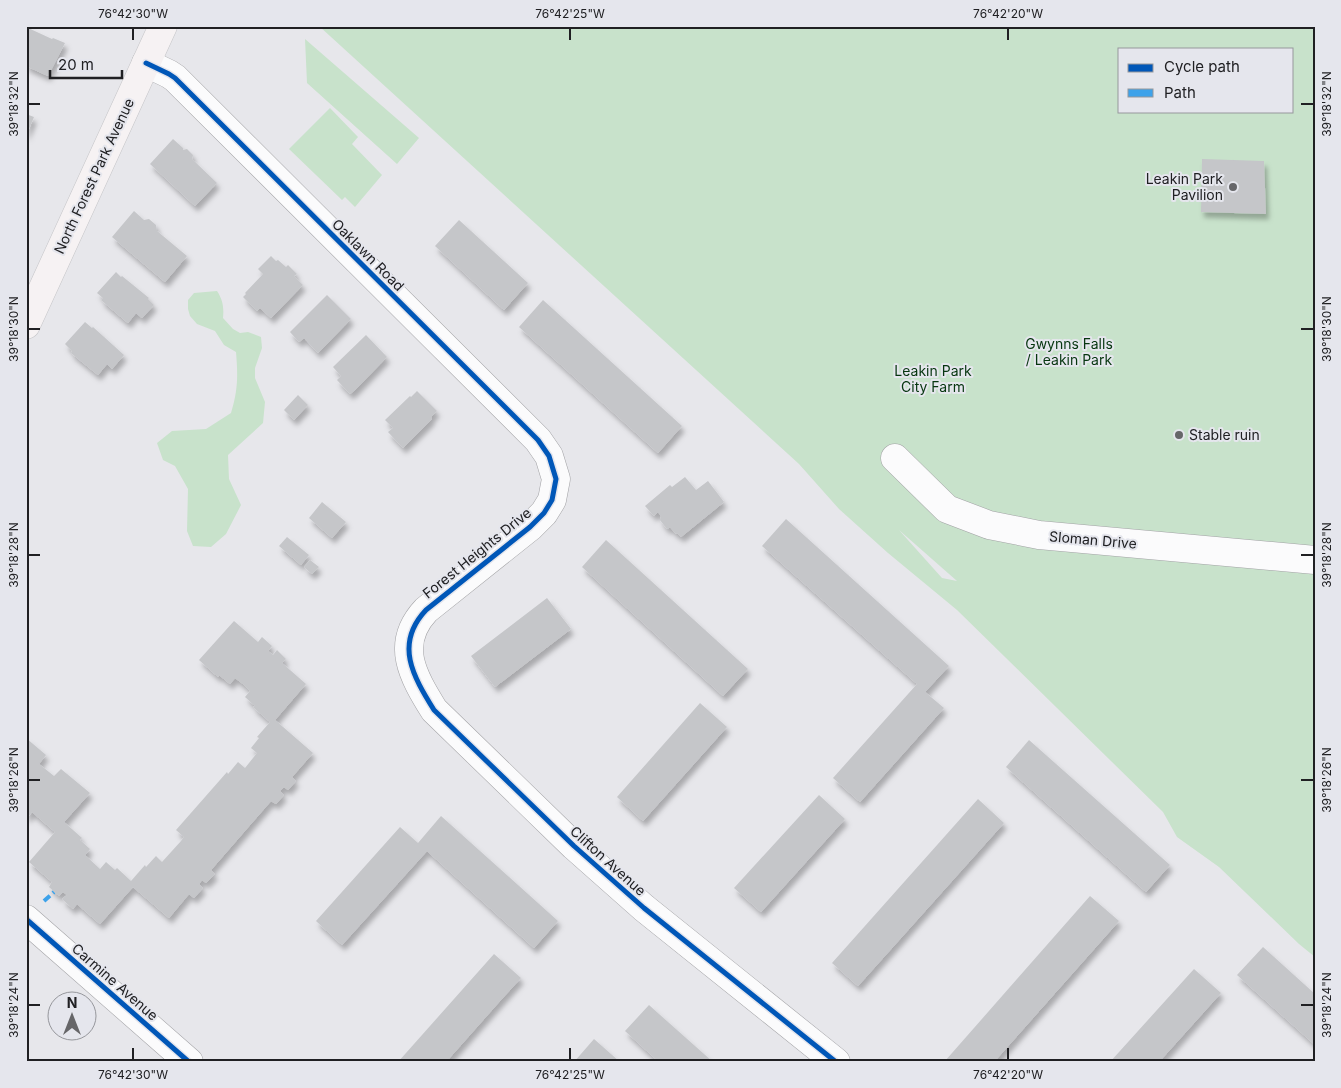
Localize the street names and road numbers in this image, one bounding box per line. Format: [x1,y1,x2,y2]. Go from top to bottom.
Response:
street label: North Forest Park Avenue [50,95,137,256]
street label: Oaklawn Road [329,215,408,294]
street label: Forest Heights Drive [419,504,534,602]
street label: Sloman Drive [1049,527,1138,552]
street label: Clifton Avenue [567,822,650,899]
street label: Carmine Avenue [69,940,162,1024]

